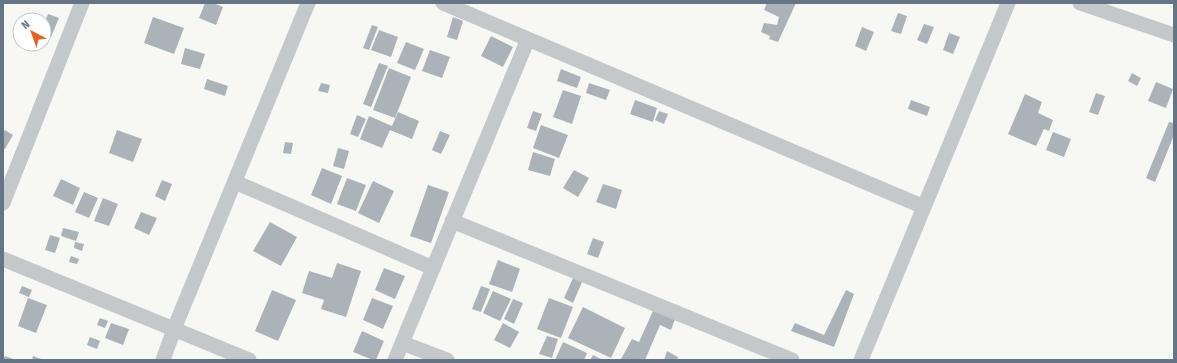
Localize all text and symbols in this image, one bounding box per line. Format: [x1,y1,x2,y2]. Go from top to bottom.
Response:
north arrow [12,12,52,52]
text: N [19,18,33,32]

